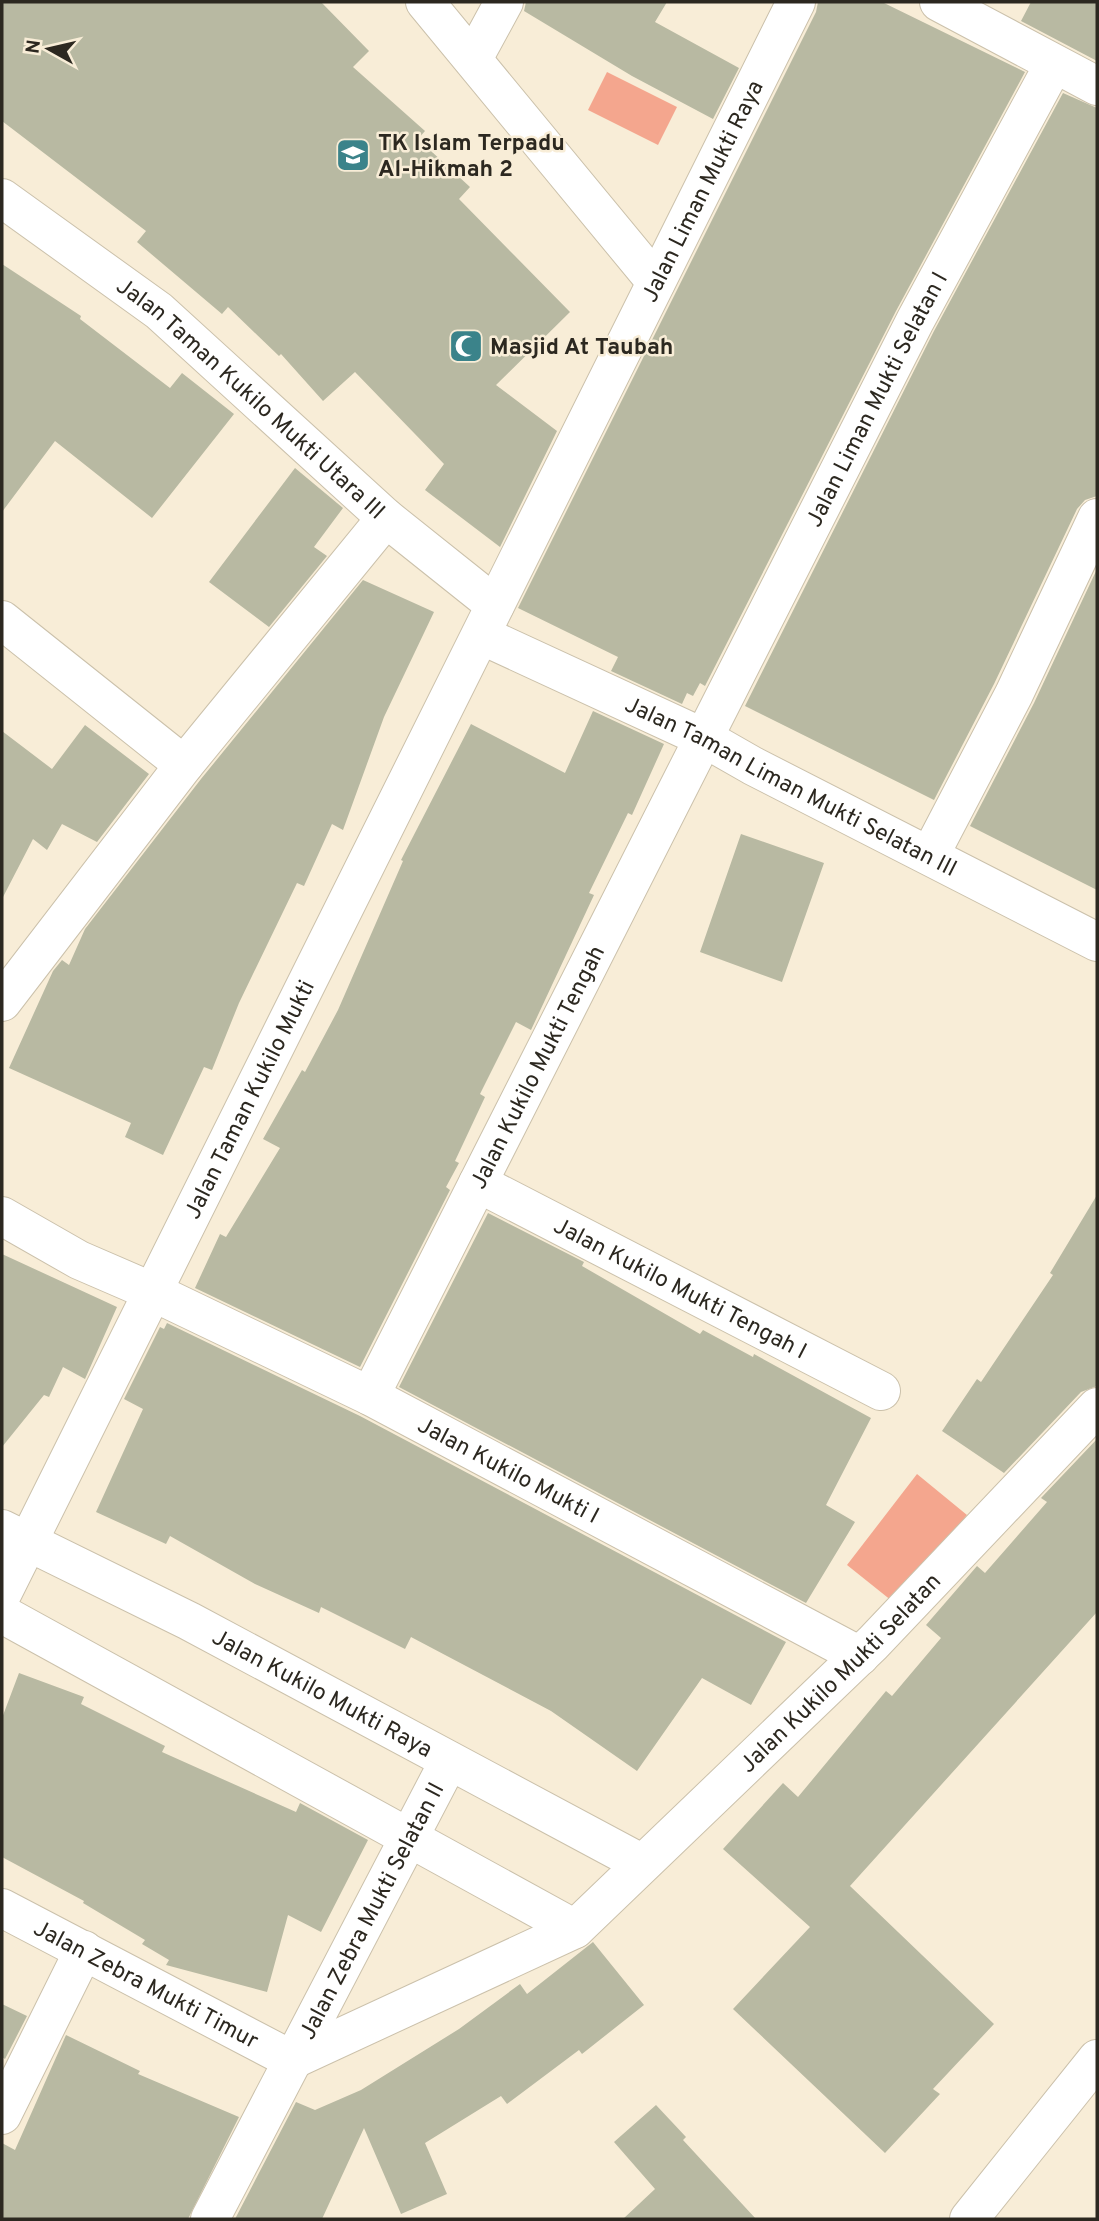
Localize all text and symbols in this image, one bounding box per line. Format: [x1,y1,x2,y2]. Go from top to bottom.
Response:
north arrow [14,14,84,84]
text: N [21,38,47,55]
street label: Jalan Liman Mukti Raya [637,76,772,308]
place label: TK Islam Terpadu Al-Hikmah 2 [378,130,565,185]
school or university icon: TK Islam Terpadu Al-Hikmah 2 [334,136,372,174]
street label: Jalan Liman Mukti Selatan I [801,268,956,533]
street label: Jalan Taman Kukilo Mukti Utara III [109,273,390,527]
mosque icon: Masjid At Taubah [447,327,485,365]
place label: Masjid At Taubah [490,334,673,363]
street label: Jalan Taman Liman Mukti Selatan III [619,691,961,885]
street label: Jalan Kukilo Mukti Tengah [465,941,613,1195]
street label: Jalan Taman Kukilo Mukti [179,976,323,1224]
street label: Jalan Kukilo Mukti Tengah I [548,1212,811,1367]
street label: Jalan Kukilo Mukti I [412,1412,603,1532]
street label: Jalan Kukilo Mukti Selatan [735,1568,949,1780]
street label: Jalan Kukilo Mukti Raya [206,1624,437,1766]
street label: Jalan Zebra Mukti Selatan II [294,1778,452,2045]
street label: Jalan Zebra Mukti Timur [28,1915,263,2057]

